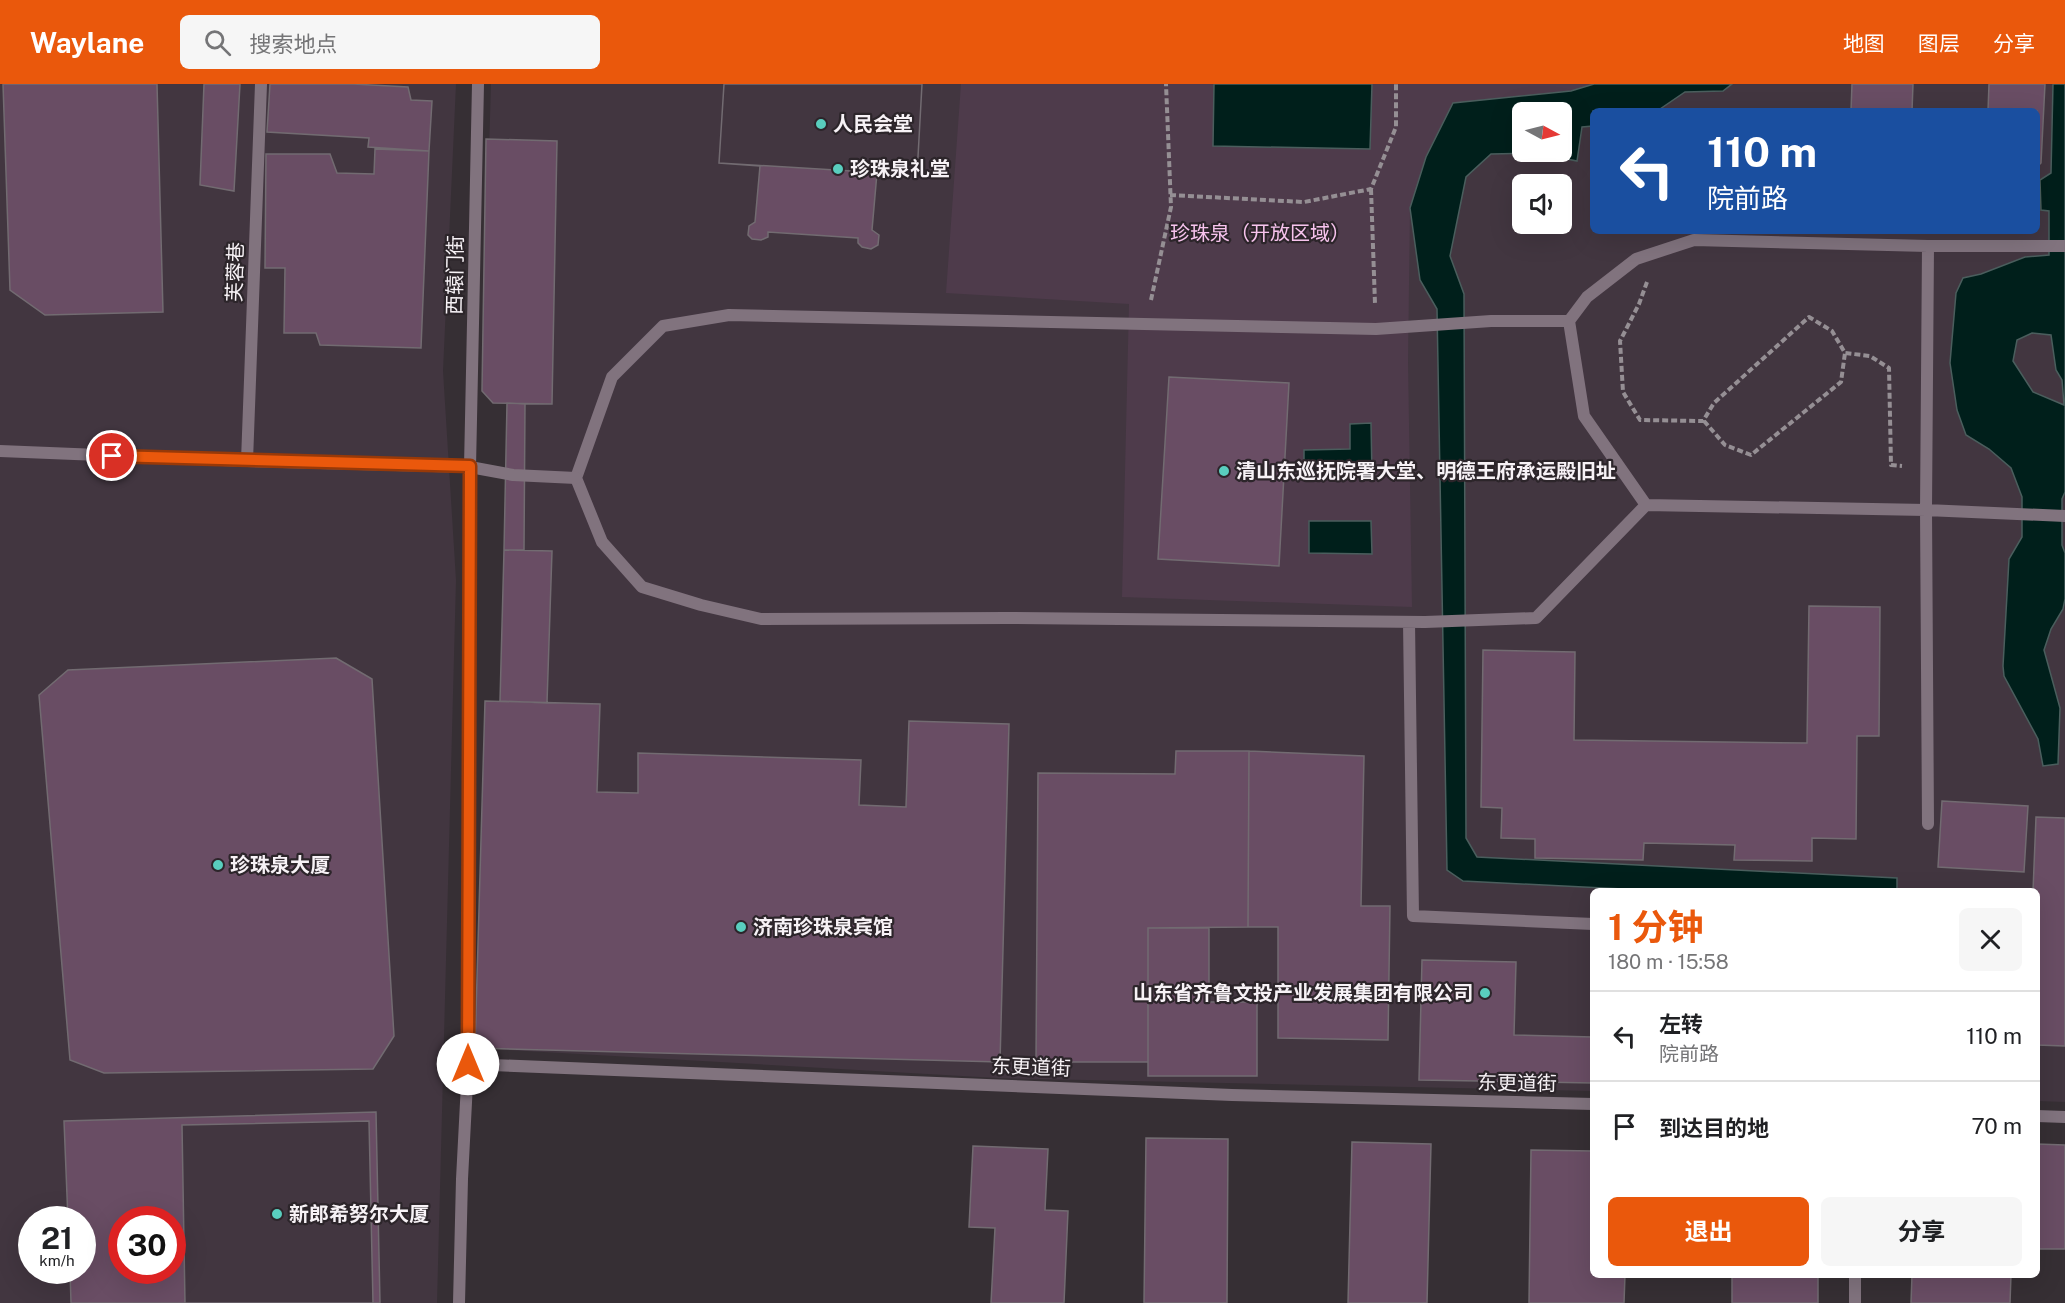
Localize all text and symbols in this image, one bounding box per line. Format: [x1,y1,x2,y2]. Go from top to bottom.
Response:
search box [180,15,600,69]
text: Waylane [30,26,144,59]
icon: search [201,26,234,59]
text: 搜索地点 [249,31,337,57]
text: 地图 [1843,31,1885,56]
text: 图层 [1918,31,1960,56]
text: 分享 [1993,31,2035,56]
north arrow [1512,102,1572,162]
map controls [1512,102,1572,234]
place label: 人民会堂 [833,112,913,136]
marker: 人民会堂 [814,117,828,131]
text: 110 m [1707,127,1817,176]
icon: left [1608,132,1686,210]
place label: 珍珠泉礼堂 [850,157,950,181]
marker: 珍珠泉礼堂 [831,162,845,176]
button: sound [1512,174,1572,234]
text: 院前路 [1707,182,1788,214]
park label: 珍珠泉（开放区域） [1170,221,1350,245]
street label: 西辕门街 [442,235,468,315]
street label: 芙蓉巷 [222,242,248,302]
pin [86,430,137,481]
icon: arrive [95,439,128,472]
place label: 清山东巡抚院署大堂、明德王府承运殿旧址 [1236,459,1616,483]
marker: 清山东巡抚院署大堂、明德王府承运殿旧址 [1217,464,1231,478]
place label: 珍珠泉大厦 [230,853,330,877]
marker: 珍珠泉大厦 [211,858,225,872]
text: 1 分钟 [1608,906,1704,948]
button: close [1959,908,2022,971]
place label: 济南珍珠泉宾馆 [753,915,893,939]
marker: 济南珍珠泉宾馆 [734,920,748,934]
text: 180 m · 15:58 [1608,950,1729,974]
place label: 山东省齐鲁文投产业发展集团有限公司 [1133,981,1473,1005]
marker: 山东省齐鲁文投产业发展集团有限公司 [1478,986,1492,1000]
text: 左转 [1659,1011,1703,1037]
icon: left [1608,1020,1641,1053]
text: 110 m [1966,1023,2022,1049]
position arrow [436,1032,500,1096]
text: 院前路 [1659,1042,1719,1066]
street label: 东更道街 [991,1054,1071,1080]
street label: 东更道街 [1477,1070,1557,1096]
icon: arrive [1608,1110,1641,1143]
text: 70 m [1971,1113,2022,1139]
text: 到达目的地 [1659,1115,1769,1141]
button: 退出 [1608,1197,1809,1266]
button: 分享 [1821,1197,2022,1266]
place label: 新郎希努尔大厦 [289,1202,429,1226]
speed limit sign: 30 [108,1206,186,1284]
marker: 新郎希努尔大厦 [270,1207,284,1221]
text: 21 [41,1220,73,1256]
text: km/h [39,1252,75,1269]

